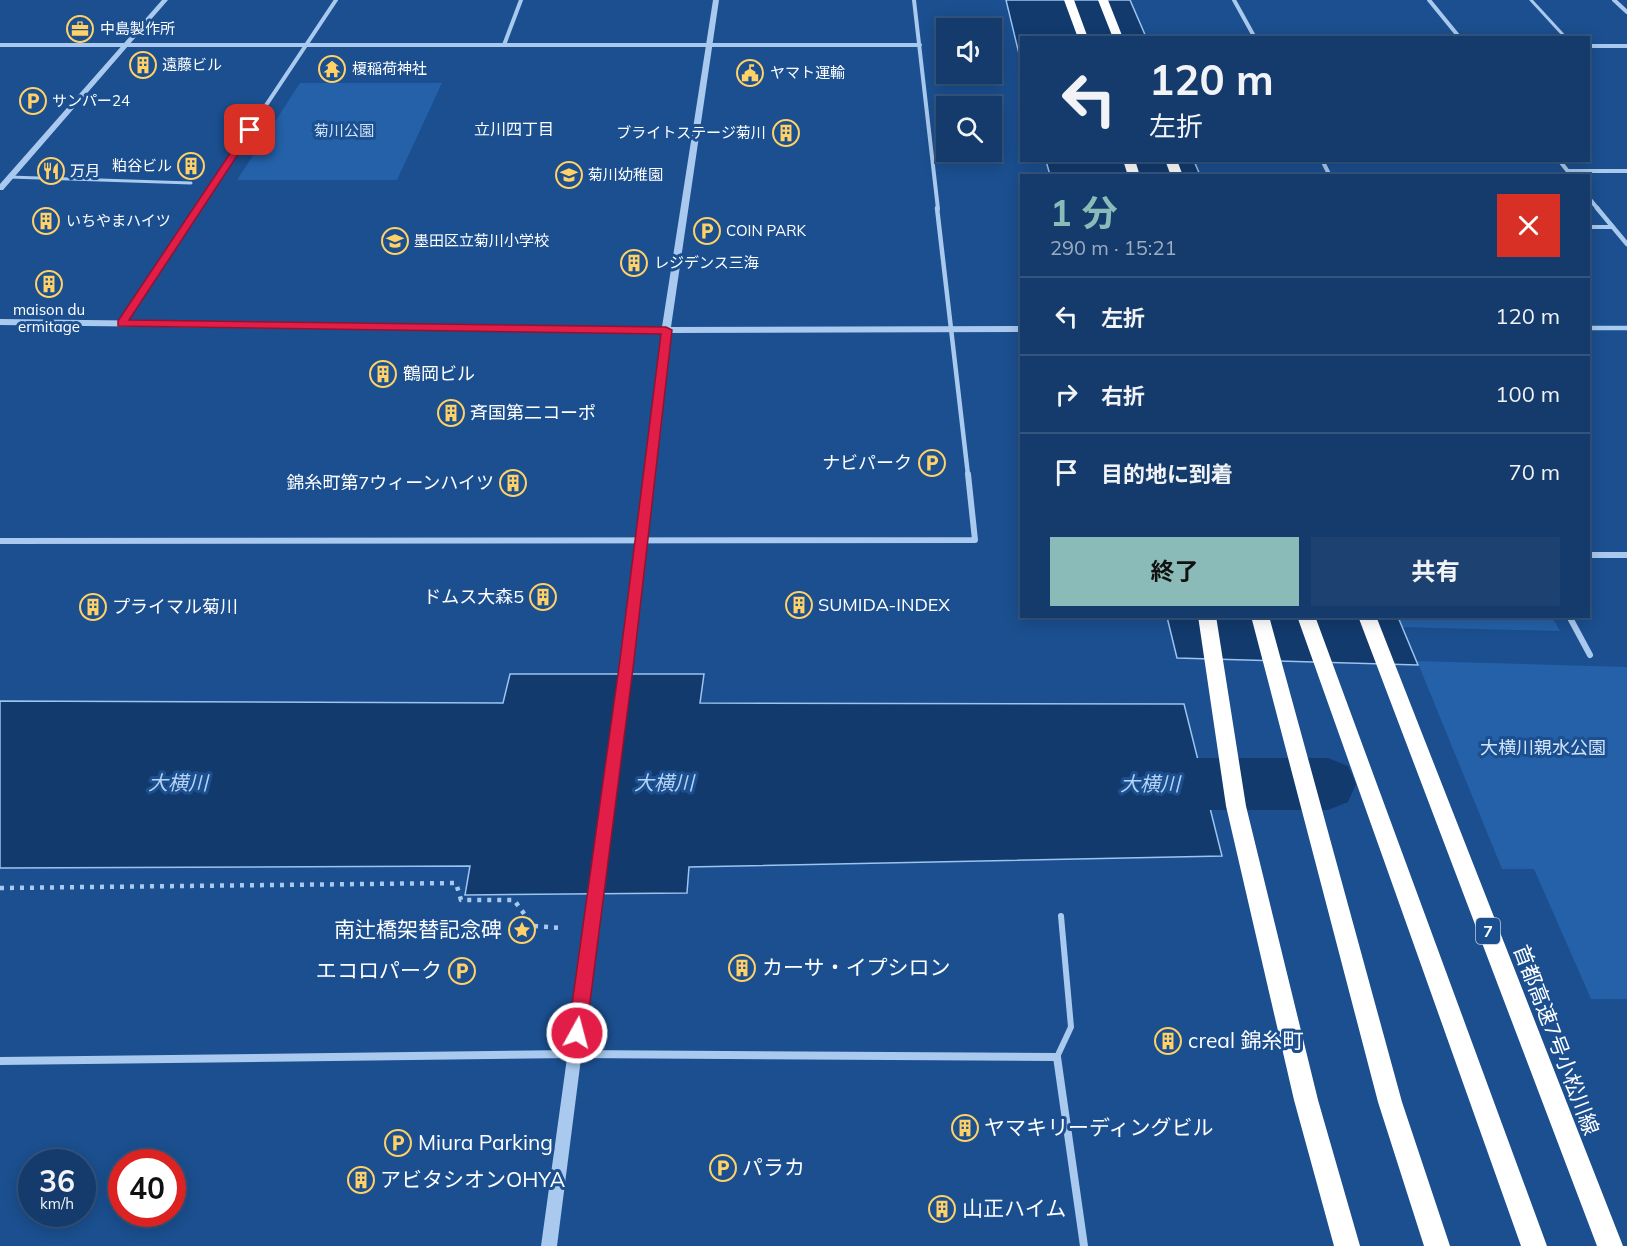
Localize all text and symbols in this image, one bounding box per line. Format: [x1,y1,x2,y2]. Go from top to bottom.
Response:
office icon: 中島製作所 [65,14,95,44]
map controls [936,18,1002,162]
button: sound [936,18,1002,84]
place label: 中島製作所 [100,19,175,38]
building icon: 遠藤ビル [128,50,158,80]
text: 120 m [1149,53,1274,106]
temple icon: 榎稲荷神社 [317,54,347,84]
place label: 遠藤ビル [162,55,222,74]
public building icon: ヤマト運輸 [735,58,765,88]
place label: 榎稲荷神社 [352,59,427,78]
icon: left [1050,60,1128,138]
place label: ヤマト運輸 [770,63,845,82]
parking icon: サンパー24 [18,86,48,116]
place label: サンパー24 [52,91,130,110]
button: search [936,96,1002,162]
pin [224,104,275,155]
text: 左折 [1149,109,1203,143]
icon: arrive [233,113,266,146]
building icon: ブライトステージ菊川 [771,118,801,148]
district label: 立川四丁目 [474,119,554,139]
park label: 菊川公園 [314,121,374,140]
place label: ブライトステージ菊川 [616,123,766,142]
building icon: 粕谷ビル [176,151,206,181]
restaurant icon: 万月 [36,156,66,186]
place label: 粕谷ビル [112,156,172,175]
school or university icon: 菊川幼稚園 [554,160,584,190]
place label: 万月 [70,161,100,180]
place label: 菊川幼稚園 [588,165,663,184]
text: 1 分 [1050,190,1117,235]
button: close [1497,194,1560,257]
building icon: いちやまハイツ [31,206,61,236]
place label: いちやまハイツ [66,211,171,230]
parking icon: COIN PARK [692,216,722,246]
place label: COIN PARK [726,221,807,240]
school or university icon: 墨田区立菊川小学校 [380,226,410,256]
place label: 墨田区立菊川小学校 [414,231,549,250]
text: 290 m · 15:21 [1050,235,1176,260]
building icon: レジデンス三海 [619,248,649,278]
place label: レジデンス三海 [654,253,759,272]
building icon: maison du ermitage [34,269,64,299]
place label: maison du ermitage [13,300,85,336]
icon: left [1050,300,1083,333]
text: 120 m [1495,302,1560,330]
text: 左折 [1101,304,1145,332]
building icon: 鶴岡ビル [368,359,398,389]
place label: 鶴岡ビル [403,362,475,385]
icon: right [1050,378,1083,411]
text: 100 m [1495,380,1560,408]
text: 右折 [1101,382,1145,410]
building icon: 斉国第二コーポ [436,398,466,428]
place label: 斉国第二コーポ [470,401,596,424]
parking icon: ナビパーク [917,448,947,478]
place label: ナビパーク [822,451,912,474]
icon: arrive [1050,456,1083,489]
text: 70 m [1509,458,1560,486]
text: 目的地に到着 [1101,460,1233,488]
building icon: 錦糸町第7ウィーンハイツ [498,468,528,498]
place label: 錦糸町第7ウィーンハイツ [286,471,494,494]
button: 終了 [1050,537,1299,606]
button: 共有 [1311,537,1560,606]
building icon: ドムス大森5 [528,582,558,612]
place label: ドムス大森5 [423,585,524,608]
building icon: SUMIDA-INDEX [784,590,814,620]
building icon: プライマル菊川 [78,592,108,622]
place label: SUMIDA-INDEX [818,593,950,616]
place label: プライマル菊川 [112,595,238,618]
park label: 大横川親水公園 [1480,736,1606,759]
water label: 大横川 [148,770,210,795]
water label: 大横川 [634,770,696,795]
water label: 大横川 [1120,771,1182,796]
place icon: 南辻橋架替記念碑 [507,915,537,945]
place label: 南辻橋架替記念碑 [334,916,502,942]
road number: 7 [1476,918,1500,944]
street label: 首都高速7号小松川線 [1509,941,1605,1138]
building icon: カーサ・イプシロン [727,953,757,983]
place label: カーサ・イプシロン [762,954,951,980]
parking icon: エコロパーク [447,956,477,986]
place label: エコロパーク [316,957,442,983]
position arrow [545,1001,609,1065]
building icon: creal 錦糸町 [1153,1026,1183,1056]
place label: creal 錦糸町 [1188,1027,1303,1053]
building icon: ヤマキリーディングビル [950,1113,980,1143]
place label: ヤマキリーディングビル [984,1114,1214,1140]
parking icon: Miura Parking [383,1128,413,1158]
place label: Miura Parking [418,1129,553,1155]
speed limit sign: 40 [108,1149,186,1227]
parking icon: パラカ [708,1153,738,1183]
place label: パラカ [742,1154,805,1180]
text: 36 [39,1162,75,1200]
building icon: アビタシオンOHYA [346,1165,376,1195]
place label: アビタシオンOHYA [380,1166,566,1192]
text: km/h [40,1194,74,1213]
building icon: 山正ハイム [927,1194,957,1224]
place label: 山正ハイム [962,1195,1066,1221]

